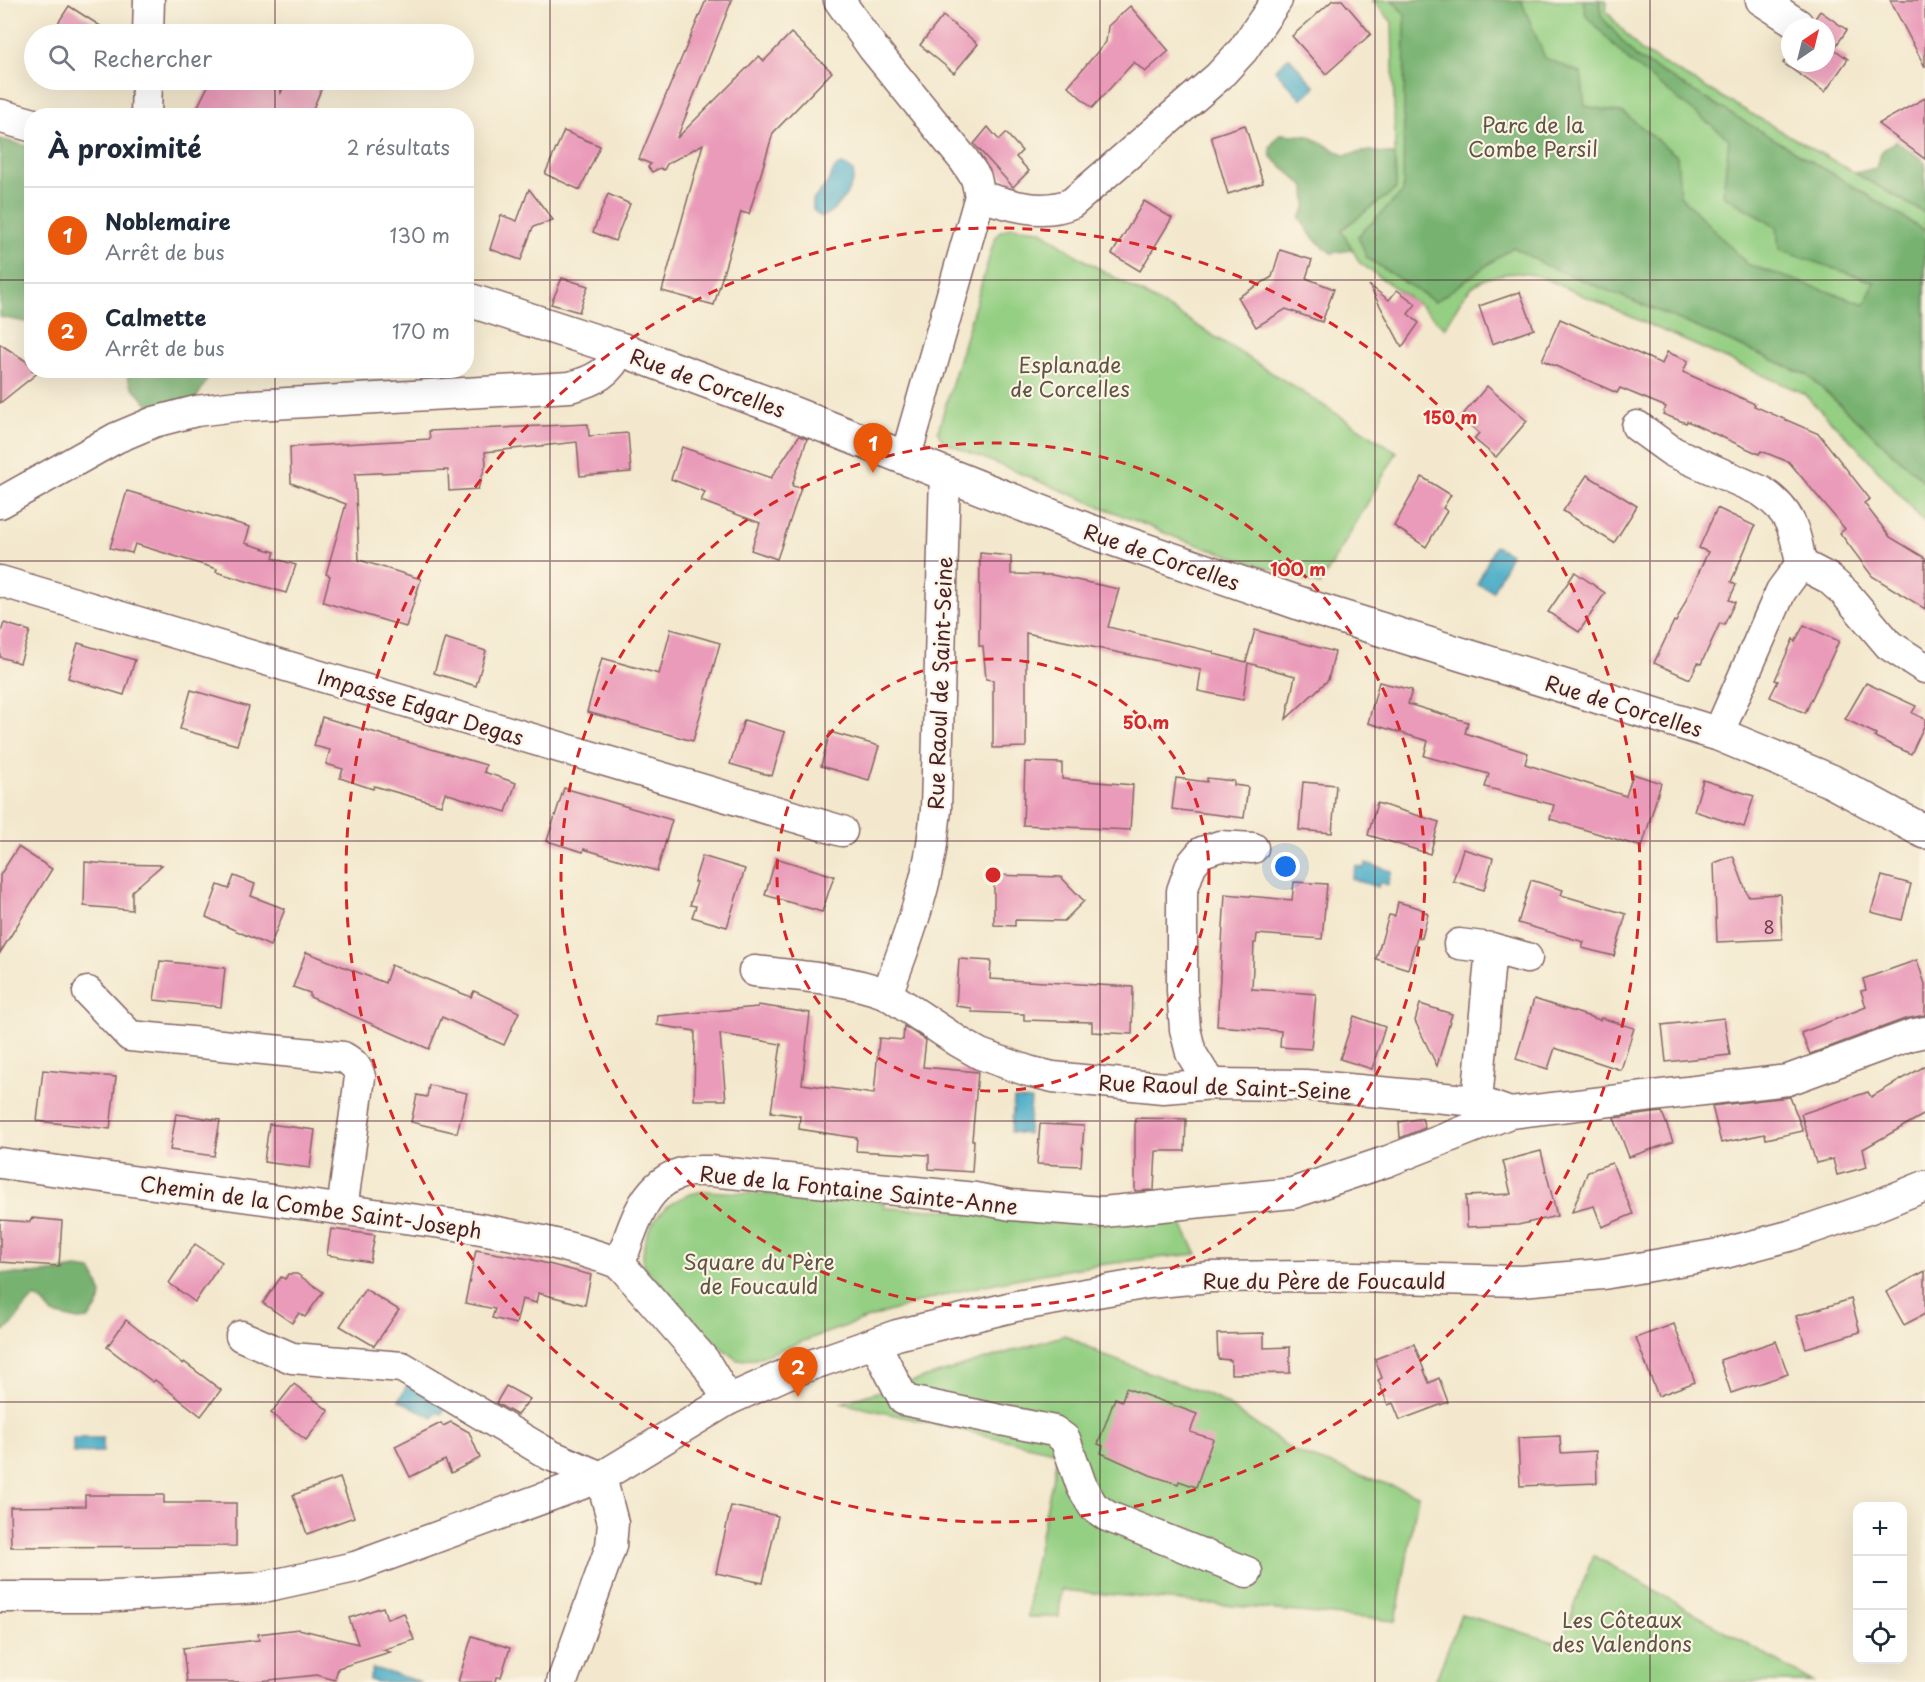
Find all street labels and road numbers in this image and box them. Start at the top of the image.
street label: Rue de Corcelles [626,339,790,425]
street label: Rue de Corcelles [1080,514,1244,598]
street label: Rue Raoul de Saint-Seine [919,556,959,810]
street label: Impasse Edgar Degas [314,659,528,753]
street label: Rue de Corcelles [1541,666,1707,744]
street label: Rue Raoul de Saint-Seine [1098,1066,1352,1106]
street label: Rue de la Fontaine Sainte-Anne [698,1156,1020,1222]
street label: Chemin de la Combe Saint-Joseph [138,1166,484,1246]
street label: Rue du Père de Foucauld [1202,1264,1446,1296]

